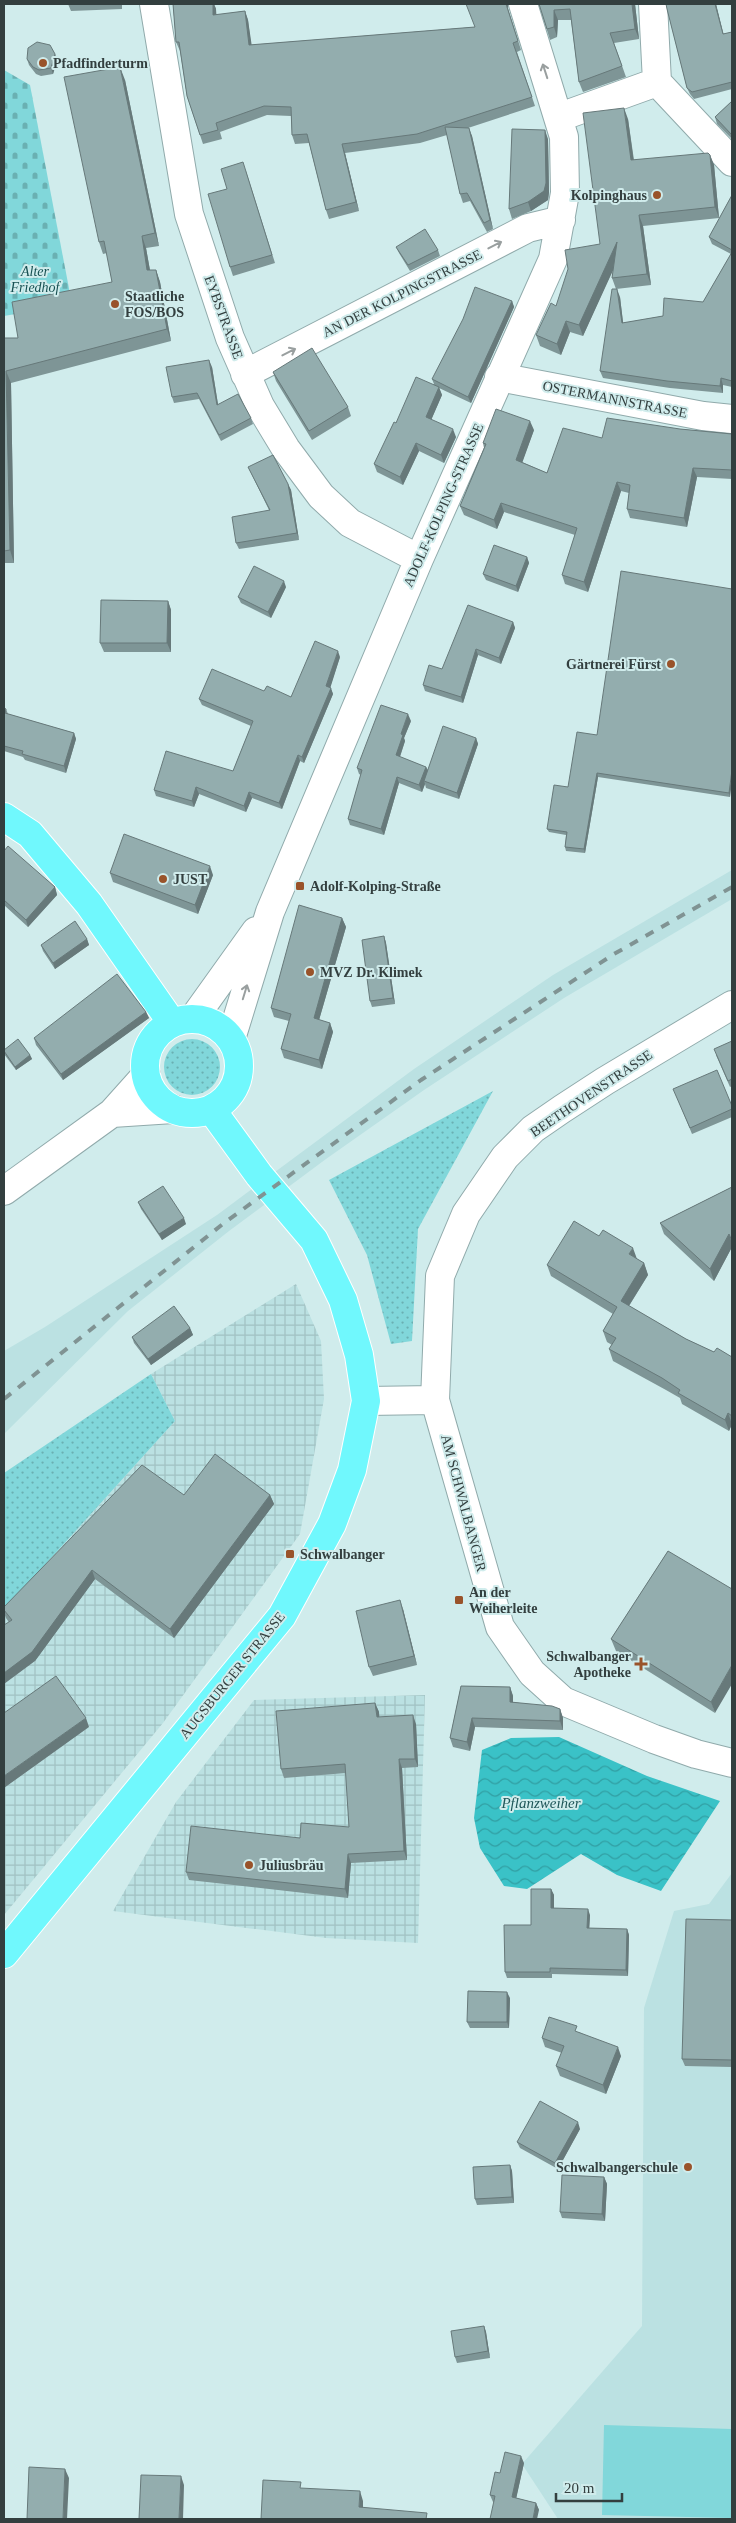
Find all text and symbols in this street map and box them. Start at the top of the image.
place label: Pfadfinderturm [53,56,148,71]
marker: Pfadfinderturm [37,57,49,69]
one-way arrow [540,63,549,79]
place label: Kolpinghaus [571,188,648,203]
marker: Kolpinghaus [651,189,663,201]
one-way arrow [487,240,502,249]
street label: AN DER KOLPINGSTRASSE [320,247,484,340]
park label: Alter Friedhof [10,264,62,295]
street label: EYBSTRASSE [201,273,246,361]
place label: Staatliche FOS/BOS [125,289,184,320]
marker: Staatliche FOS/BOS [109,298,121,310]
one-way arrow [281,347,296,357]
street label: OSTERMANNSTRASSE [541,378,689,421]
street label: ADOLF-KOLPING-STRASSE [401,421,486,589]
place label: Gärtnerei Fürst [566,657,661,672]
marker: Gärtnerei Fürst [665,658,677,670]
place label: JUST [173,872,208,887]
marker: JUST [157,873,169,885]
place label: Adolf-Kolping-Straße [310,879,441,894]
marker: Adolf-Kolping-Straße [294,880,306,892]
place label: MVZ Dr. Klimek [320,965,423,980]
marker: MVZ Dr. Klimek [304,966,316,978]
one-way arrow [241,985,251,1001]
street label: BEETHOVENSTRASSE [527,1047,655,1140]
street label: AM SCHWALBANGER [438,1433,489,1574]
place label: Schwalbanger [300,1547,385,1562]
marker: Schwalbanger [284,1548,296,1560]
place label: An der Weiherleite [469,1585,537,1616]
marker: An der Weiherleite [453,1594,465,1606]
street label: AUGSBURGER STRASSE [177,1609,288,1742]
place label: Schwalbanger Apotheke [546,1649,631,1680]
marker: Schwalbanger Apotheke [635,1658,647,1670]
water label: Pflanzweiher [500,1795,581,1811]
place label: Juliusbräu [259,1858,324,1873]
marker: Juliusbräu [243,1859,255,1871]
place label: Schwalbangerschule [556,2160,678,2175]
marker: Schwalbangerschule [682,2161,694,2173]
scale bar [556,2470,622,2502]
text: 20 m [564,2480,595,2496]

